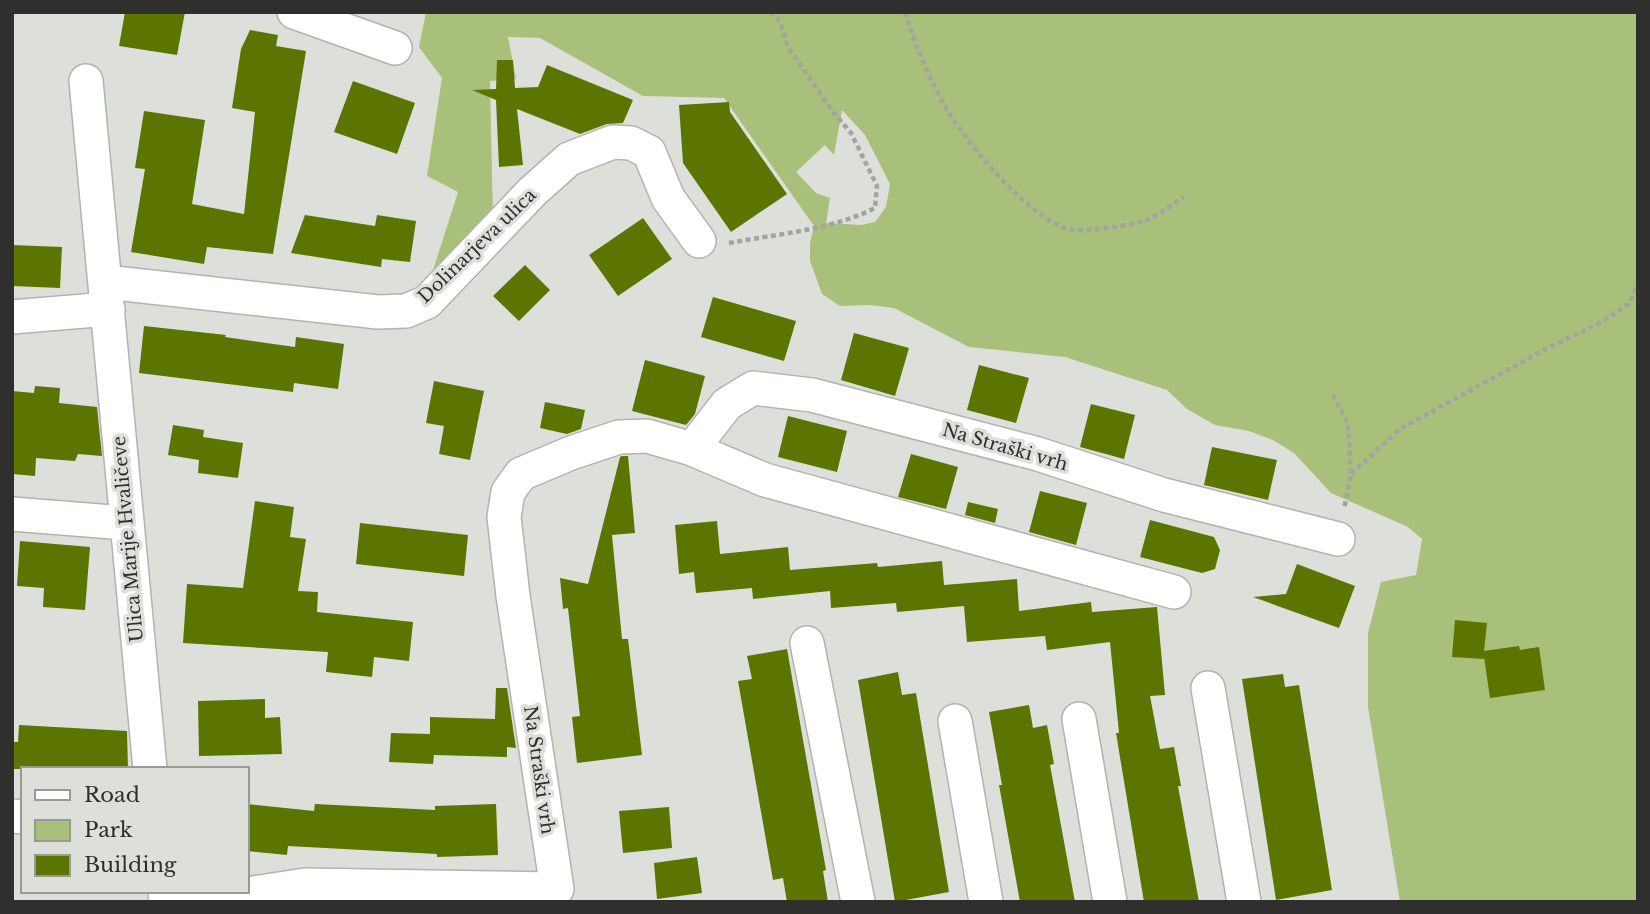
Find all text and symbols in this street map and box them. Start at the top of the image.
street label: Dolinarjeva ulica [413,184,541,308]
street label: Na Straški vrh [940,419,1070,475]
street label: Ulica Marije Hvaličeve [108,435,148,643]
street label: Na Straški vrh [519,704,559,836]
legend [21,767,248,893]
text: Road [84,782,140,808]
text: Park [84,817,133,843]
text: Building [84,852,177,878]

